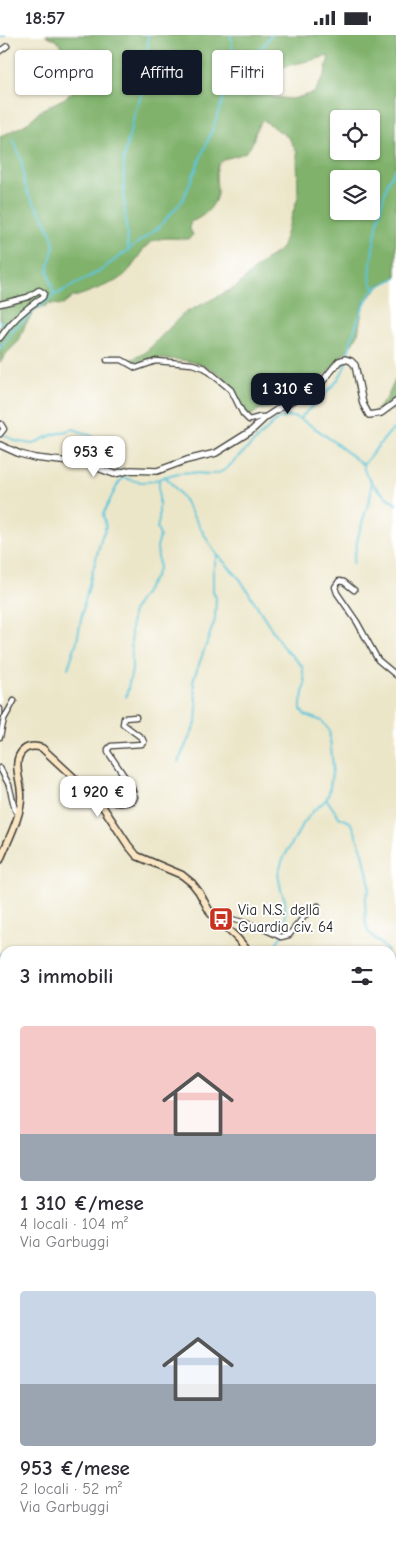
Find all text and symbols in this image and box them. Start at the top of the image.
text: 18:57 [25,7,65,29]
chip: Compra [15,50,112,95]
chip: Affitta [122,50,202,95]
chip: Filtri [212,50,283,95]
map controls [330,110,380,220]
button: locate [330,110,380,160]
button: layers [330,170,380,220]
pin: 1 310 € [242,373,334,415]
text: 1 310 € [262,380,314,398]
pin: 953 € [59,435,129,478]
text: 953 € [73,443,115,461]
pin: 1 920 € [52,775,144,818]
text: 1 920 € [71,783,125,801]
place label: Via N.S. della Guardia civ. 64 [238,901,333,936]
bus stop icon: Via N.S. della Guardia civ. 64 [208,906,234,932]
icon: filters [348,962,376,990]
text: 3 immobili [20,964,113,988]
icon: home [153,1059,243,1149]
text: 1 310 €/mese [20,1191,144,1215]
text: 4 locali · 104 m² [20,1215,128,1233]
text: Via Garbuggi [20,1233,109,1251]
icon: home [153,1324,243,1414]
text: 953 €/mese [20,1456,130,1480]
text: 2 locali · 52 m² [20,1480,122,1498]
text: Via Garbuggi [20,1498,109,1516]

